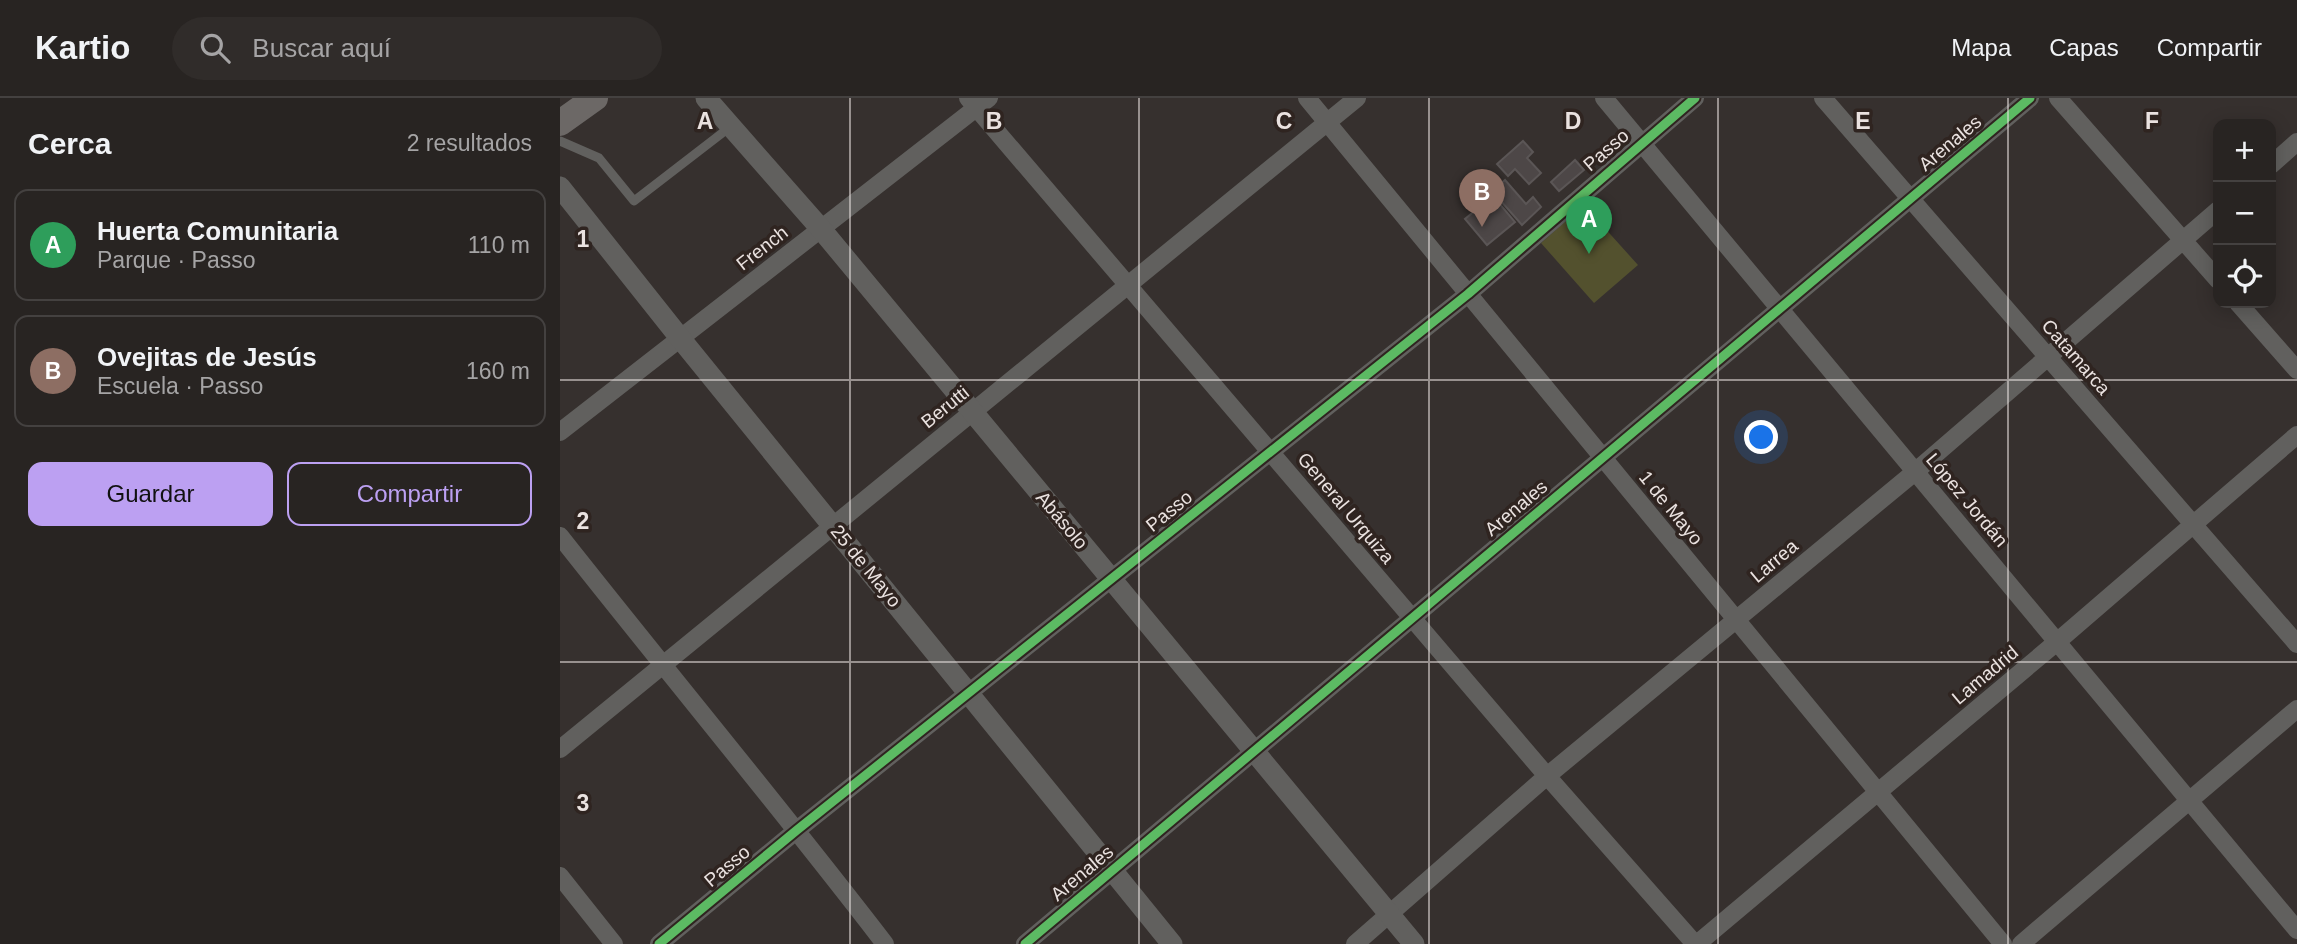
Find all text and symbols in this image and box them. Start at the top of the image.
search box [172,17,662,80]
text: Kartio [35,29,130,66]
icon: search [196,29,234,67]
text: Buscar aquí [252,33,391,63]
text: Mapa [1951,34,2011,61]
text: Capas [2049,34,2119,61]
text: Compartir [2157,34,2262,61]
text: A [697,108,713,134]
text: B [986,108,1002,134]
text: C [1276,108,1292,134]
text: D [1565,108,1581,134]
text: E [1855,108,1871,134]
text: F [2145,108,2159,134]
street label: Arenales [1915,111,1985,175]
map controls [2213,119,2276,308]
button: + [2213,119,2276,182]
street label: Passo [1579,125,1633,175]
text: Cerca [28,127,111,160]
text: 2 resultados [407,130,532,156]
pin: B [1459,169,1505,227]
button: − [2213,182,2276,245]
pin: A [1566,196,1612,254]
text: Huerta Comunitaria [97,216,338,246]
street label: French [732,222,792,274]
text: 1 [577,226,590,252]
text: A [45,232,61,258]
text: 110 m [468,232,530,258]
button: locate [2213,245,2276,308]
text: Parque · Passo [97,247,256,273]
street label: Catamarca [2038,315,2115,399]
text: Ovejitas de Jesús [97,342,317,372]
text: B [45,358,61,384]
text: 160 m [466,358,530,384]
text: Escuela · Passo [97,373,263,399]
street label: Berutti [917,382,973,432]
your location [1744,420,1778,454]
street label: General Urquiza [1293,448,1399,568]
street label: López Jordán [1922,449,2012,551]
button: Guardar [28,462,273,526]
button: Compartir [287,462,532,526]
street label: 1 de Mayo [1635,467,1707,549]
street label: Arenales [1481,476,1551,540]
street label: Passo [1142,486,1196,536]
street label: Abásolo [1032,487,1092,553]
text: 2 [577,508,589,534]
street label: 25 de Mayo [827,521,905,611]
street label: Larrea [1746,535,1802,587]
street label: Lamadrid [1948,641,2022,709]
text: 3 [577,790,589,816]
street label: Passo [700,841,754,891]
street label: Arenales [1047,841,1117,905]

